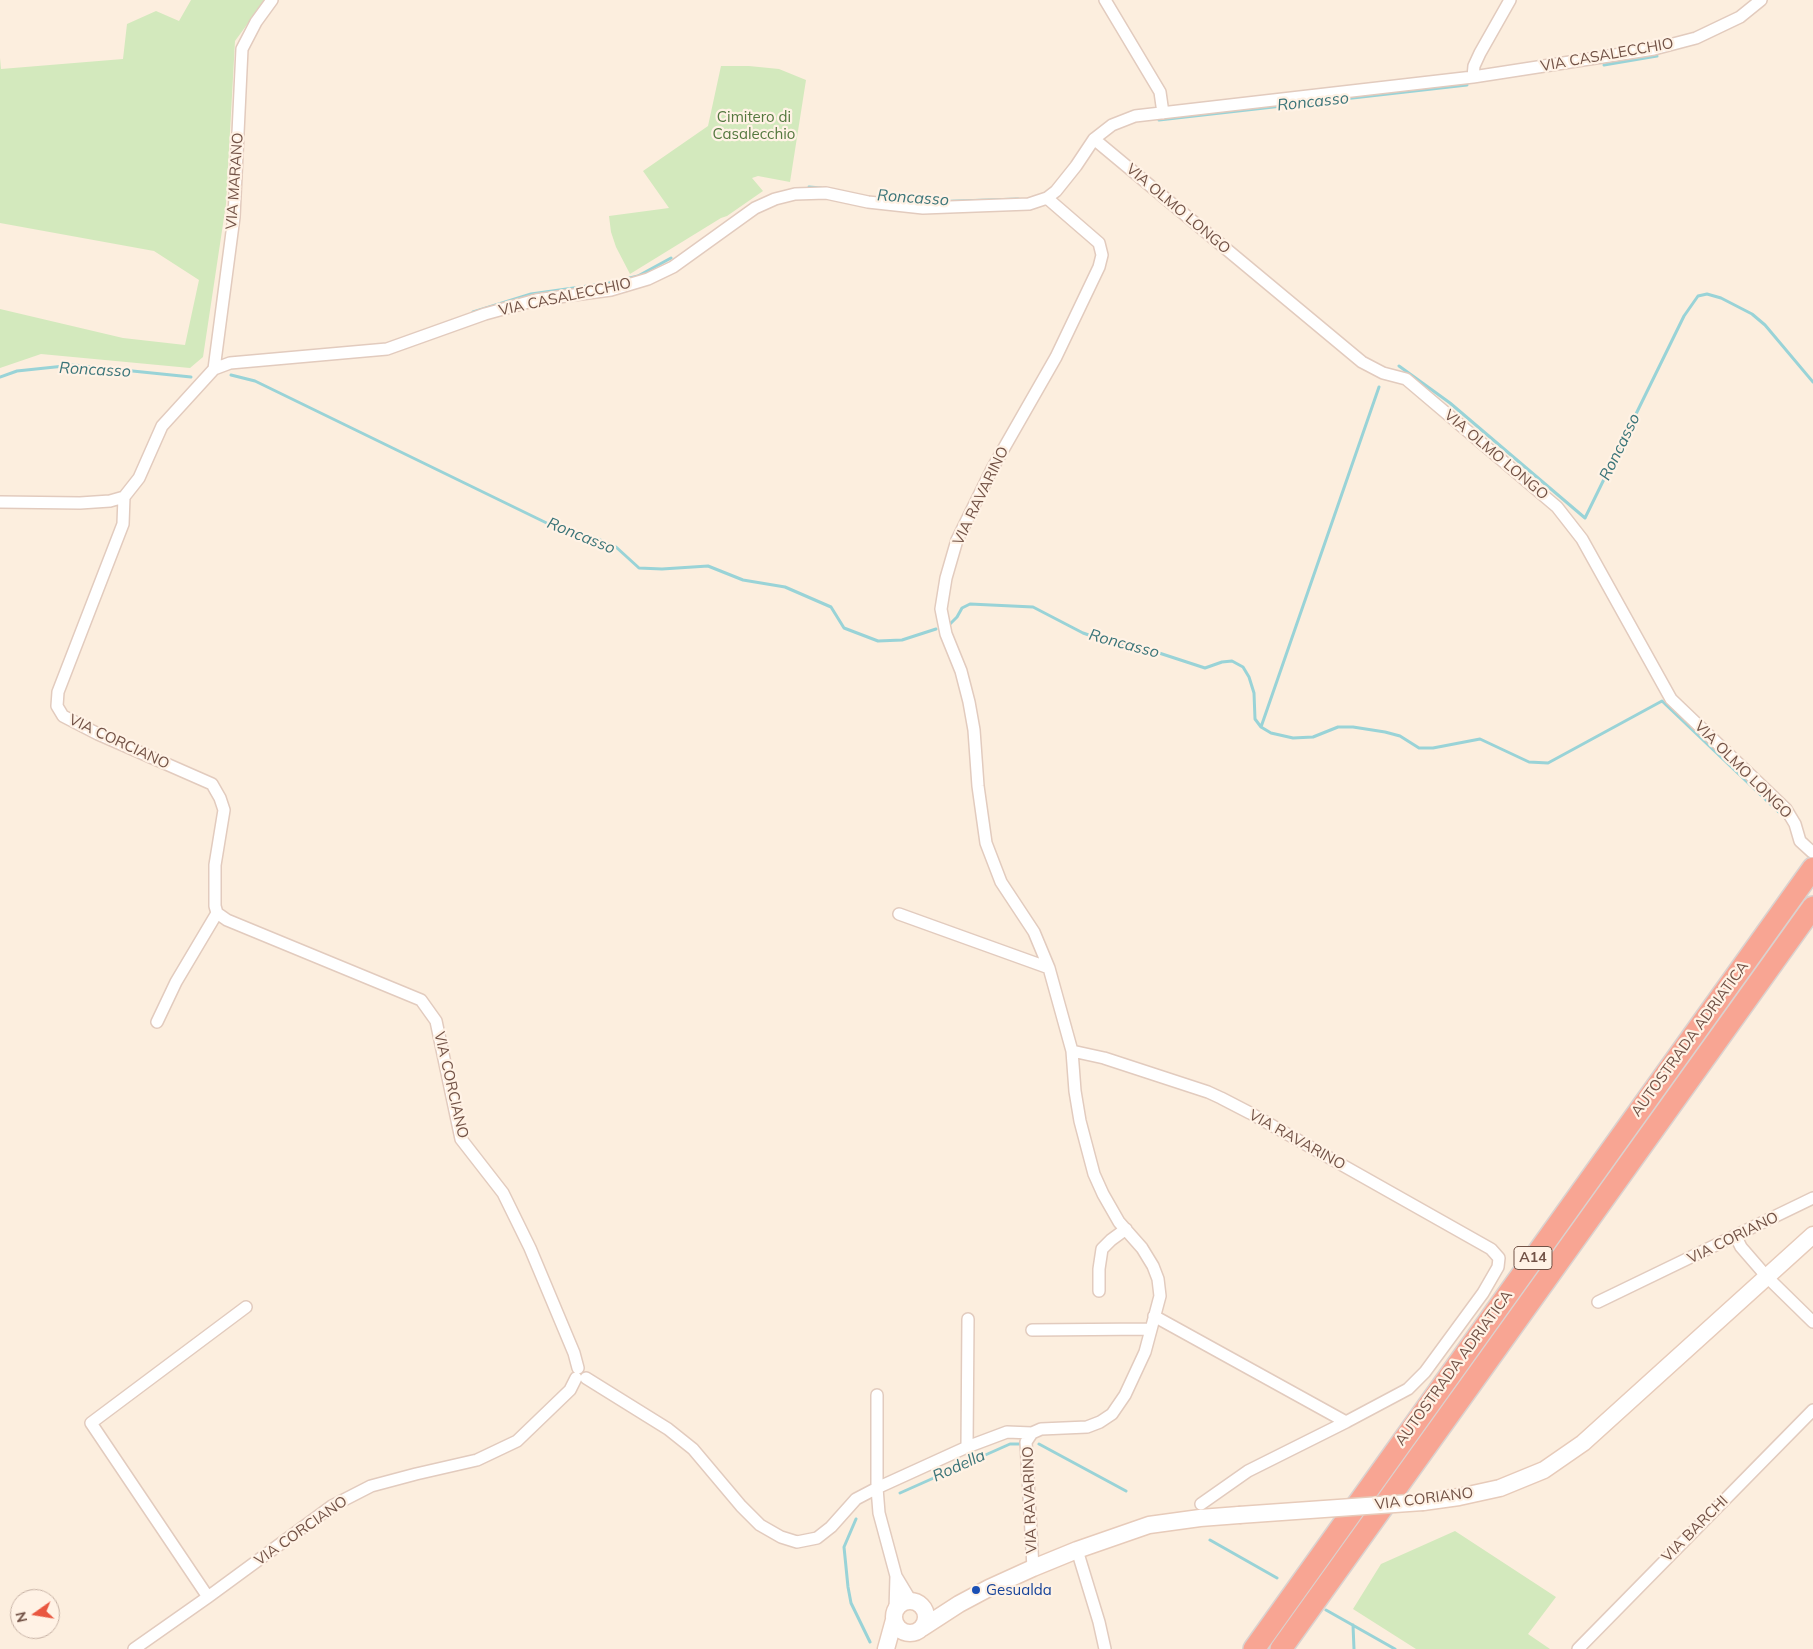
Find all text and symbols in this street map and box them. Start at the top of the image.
street label: VIA CASALECCHIO [1539,34,1675,76]
water label: Roncasso [1276,89,1350,115]
park label: Cimitero di Casalecchio [713,108,795,143]
street label: VIA MARANO [223,132,247,230]
street label: VIA OLMO LONGO [1122,160,1234,258]
water label: Roncasso [876,186,950,210]
street label: VIA CASALECCHIO [497,274,633,320]
water label: Roncasso [59,359,131,381]
street label: VIA OLMO LONGO [1440,406,1552,504]
water label: Roncasso [1596,410,1644,484]
street label: VIA RAVARINO [949,444,1013,548]
water label: Roncasso [544,514,618,558]
water label: Roncasso [1087,625,1161,663]
street label: VIA CORCIANO [66,711,172,773]
street label: VIA OLMO LONGO [1691,718,1795,822]
street label: AUTOSTRADA ADRIATICA [1628,958,1752,1120]
street label: VIA CORCIANO [430,1030,472,1140]
street label: VIA RAVARINO [1246,1106,1348,1174]
street label: VIA CORIANO [1685,1208,1781,1268]
road number: A14 [1514,1246,1552,1270]
street label: AUTOSTRADA ADRIATICA [1392,1287,1516,1449]
water label: Rodella [930,1446,988,1486]
street label: VIA RAVARINO [1019,1446,1041,1554]
street label: VIA CORIANO [1374,1484,1474,1514]
street label: VIA CORCIANO [251,1492,351,1570]
street label: VIA BARCHI [1658,1492,1732,1566]
place label: Gesualda [986,1581,1052,1599]
marker: Gesualda [970,1584,982,1596]
north arrow [10,1589,60,1639]
text: N [11,1610,31,1624]

